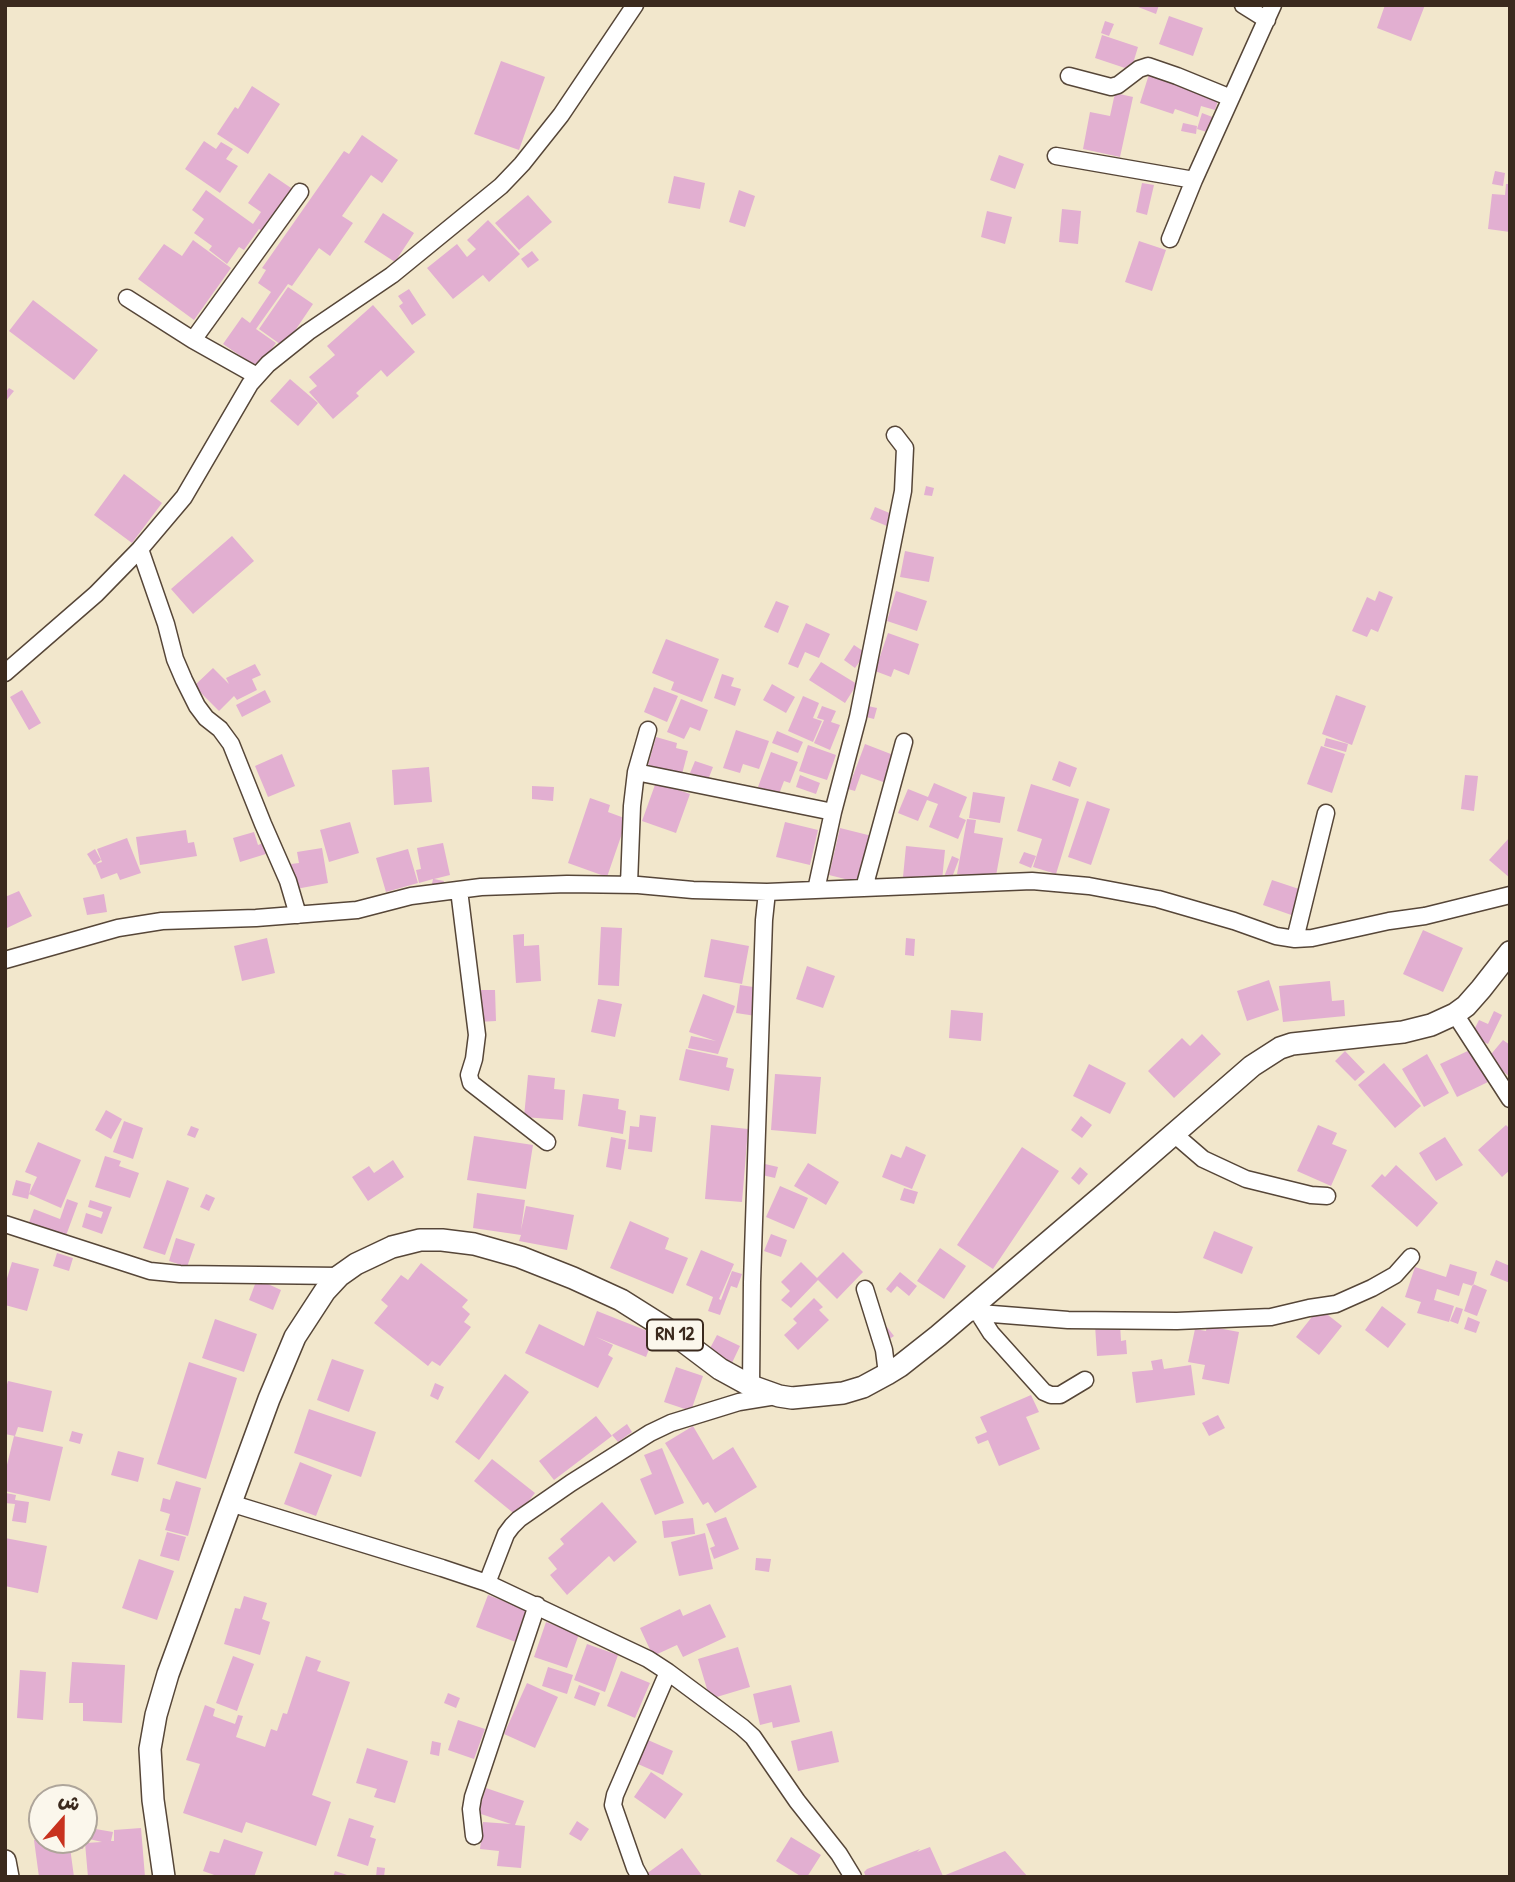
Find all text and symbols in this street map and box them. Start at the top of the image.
road number: RN 12 [647,1320,703,1350]
north arrow [28,1784,98,1854]
text: ش [55,1785,84,1817]

